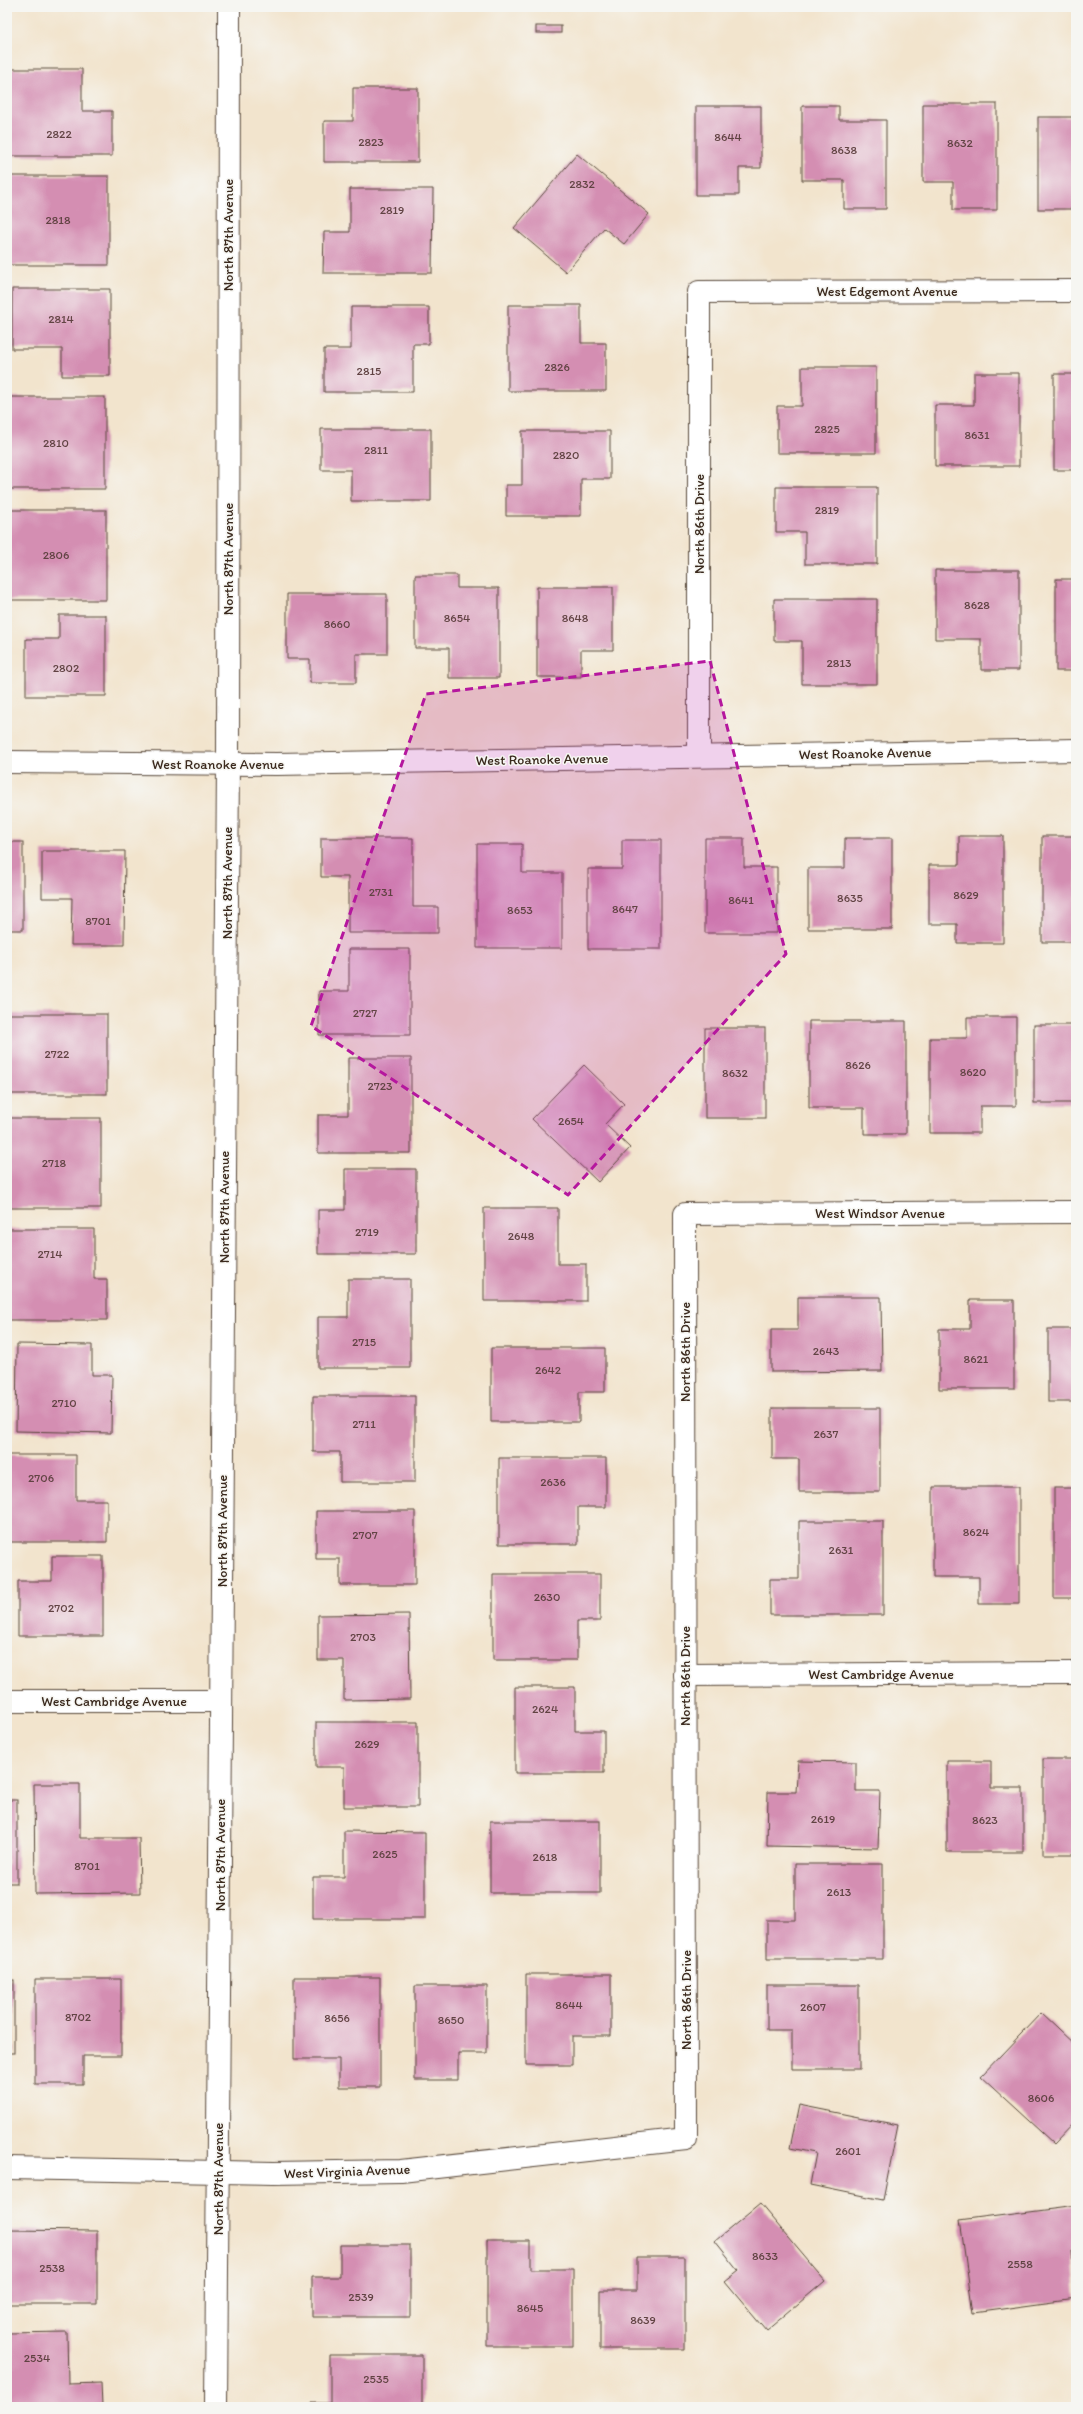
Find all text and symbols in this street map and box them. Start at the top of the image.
house number: 2822 [46,127,72,141]
house number: 8644 [714,130,742,144]
house number: 2823 [358,135,384,149]
house number: 8632 [947,136,974,150]
house number: 8638 [831,143,857,157]
house number: 2832 [569,177,596,191]
street label: North 87th Avenue [220,178,237,291]
house number: 2819 [380,203,404,217]
house number: 2818 [45,213,71,227]
street label: West Edgemont Avenue [816,283,958,300]
house number: 2814 [48,312,74,326]
house number: 2826 [544,360,570,374]
house number: 2815 [357,364,381,378]
house number: 2825 [814,422,840,436]
house number: 8631 [964,428,990,442]
house number: 2810 [43,436,69,450]
house number: 2811 [364,443,388,457]
house number: 2820 [553,448,579,462]
street label: North 86th Drive [691,474,708,574]
street label: North 87th Avenue [220,502,237,615]
house number: 2819 [815,503,839,517]
house number: 2806 [43,548,69,562]
house number: 8628 [964,598,990,612]
house number: 8654 [444,611,470,625]
house number: 8648 [562,611,589,625]
house number: 8660 [324,617,350,631]
house number: 2813 [827,656,852,670]
house number: 2802 [53,661,80,675]
street label: West Roanoke Avenue [799,744,932,763]
street label: West Roanoke Avenue [476,750,609,769]
street label: West Roanoke Avenue [152,756,285,773]
street label: North 87th Avenue [219,826,236,939]
house number: 2731 [369,885,394,899]
house number: 8629 [953,888,979,902]
house number: 8635 [837,891,863,905]
house number: 8641 [728,893,754,907]
house number: 8647 [612,902,638,916]
house number: 8653 [507,903,533,917]
house number: 8701 [85,914,111,928]
house number: 2727 [353,1006,377,1020]
house number: 2722 [45,1047,70,1061]
house number: 8626 [845,1058,871,1072]
house number: 8620 [960,1065,986,1079]
house number: 8632 [722,1066,749,1080]
house number: 2723 [367,1079,393,1093]
house number: 2654 [558,1114,584,1128]
street label: North 87th Avenue [216,1150,233,1263]
house number: 2718 [42,1156,67,1170]
street label: West Windsor Avenue [815,1205,945,1222]
house number: 2719 [355,1225,379,1239]
house number: 2648 [508,1229,535,1243]
house number: 2714 [37,1247,63,1261]
street label: North 86th Drive [677,1302,694,1402]
house number: 2715 [352,1335,376,1349]
house number: 2643 [813,1344,840,1358]
house number: 8621 [964,1352,989,1366]
house number: 2642 [535,1363,562,1377]
house number: 2710 [51,1396,77,1410]
house number: 2711 [352,1417,376,1431]
house number: 2637 [813,1427,839,1441]
house number: 2706 [28,1471,54,1485]
street label: North 87th Avenue [214,1474,231,1587]
house number: 2636 [540,1475,566,1489]
house number: 8624 [963,1525,989,1539]
house number: 2707 [352,1528,378,1542]
house number: 2631 [829,1543,854,1557]
house number: 2630 [534,1590,560,1604]
house number: 2702 [48,1601,75,1615]
street label: North 86th Drive [677,1626,694,1726]
house number: 2703 [350,1630,377,1644]
street label: West Cambridge Avenue [808,1666,954,1683]
street label: West Cambridge Avenue [41,1693,187,1710]
house number: 2624 [532,1702,558,1716]
house number: 2629 [354,1737,380,1751]
street label: North 87th Avenue [212,1798,229,1911]
house number: 2619 [811,1812,835,1826]
house number: 8623 [972,1813,998,1827]
house number: 2625 [372,1847,398,1861]
house number: 2618 [533,1850,558,1864]
house number: 8701 [74,1859,100,1873]
house number: 2613 [827,1885,852,1899]
street label: North 86th Drive [678,1950,695,2050]
house number: 8644 [555,1998,583,2012]
house number: 2607 [800,2000,826,2014]
house number: 8702 [65,2010,92,2024]
house number: 8656 [324,2011,350,2025]
house number: 8650 [438,2013,464,2027]
house number: 8606 [1028,2091,1054,2105]
street label: North 87th Avenue [210,2122,227,2235]
house number: 2601 [835,2144,861,2158]
street label: West Virginia Avenue [284,2161,411,2182]
house number: 8633 [752,2249,778,2263]
house number: 2558 [1007,2257,1033,2271]
house number: 2538 [39,2261,65,2275]
house number: 2539 [348,2290,374,2304]
house number: 8645 [517,2301,543,2315]
house number: 8639 [630,2313,656,2327]
house number: 2534 [24,2351,50,2365]
house number: 2535 [363,2372,389,2386]

